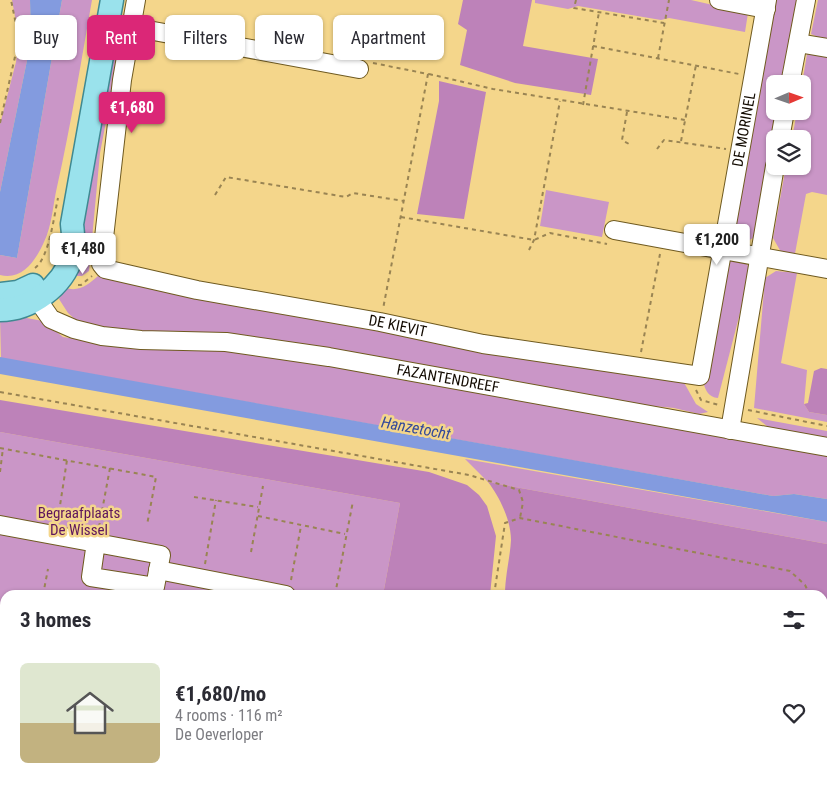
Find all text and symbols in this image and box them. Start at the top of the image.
chip: Buy [15,15,77,60]
chip: Rent [87,15,155,60]
chip: Filters [165,15,245,60]
chip: New [255,15,323,60]
chip: Apartment [333,15,444,60]
north arrow [766,75,811,120]
map controls [766,75,811,175]
street label: DE MORINEL [728,91,759,168]
pin: €1,680 [91,92,173,134]
text: €1,680 [110,98,154,117]
button: layers [766,130,811,175]
pin: €1,200 [676,224,758,266]
text: €1,200 [695,230,739,249]
pin: €1,480 [42,232,124,275]
text: €1,480 [61,239,105,258]
street label: DE KIEVIT [367,311,428,341]
street label: FAZANTENDREEF [395,360,501,397]
water label: Hanzetocht [380,413,453,444]
park label: Begraafplaats De Wissel [38,504,120,539]
icon: filters [780,606,808,634]
text: 3 homes [20,608,91,632]
text: €1,680/mo [175,682,266,706]
icon: home [60,683,120,743]
icon: heart [780,699,808,727]
text: 4 rooms · 116 m² [175,706,283,725]
text: De Oeverloper [175,725,263,744]

